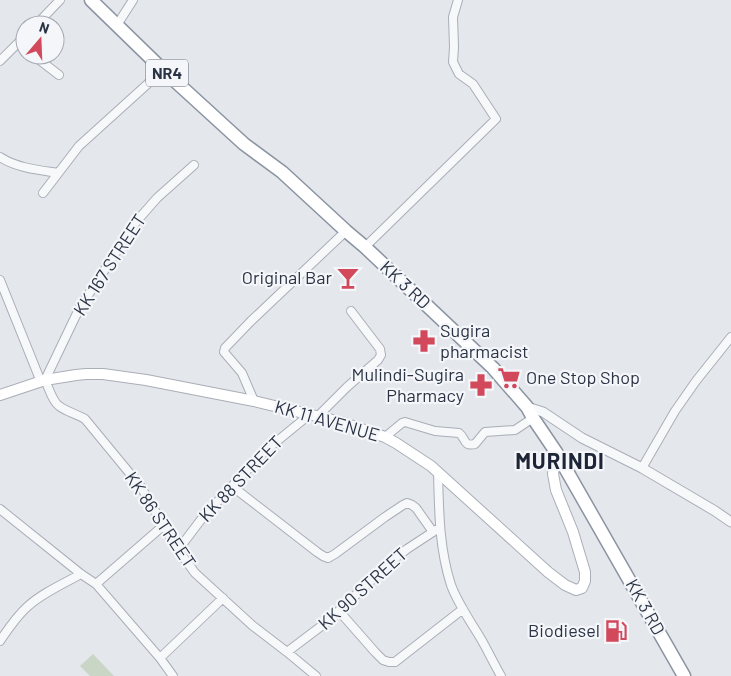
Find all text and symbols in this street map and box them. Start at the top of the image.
north arrow [15,15,65,65]
text: N [37,18,52,37]
road number: NR4 [146,59,188,86]
street label: KK 167 STREET [68,210,150,319]
street label: KK 3 RD [376,256,435,313]
bar icon: Original Bar [335,265,361,291]
place label: Original Bar [242,266,332,288]
place label: Sugira pharmacist [440,319,529,362]
pharmacy icon: Sugira pharmacist [411,328,437,354]
place label: Mulindi-Sugira Pharmacy [352,363,464,406]
supermarket icon: One Stop Shop [496,365,522,391]
place label: One Stop Shop [526,366,640,388]
pharmacy icon: Mulindi-Sugira Pharmacy [468,372,494,398]
street label: KK 11 AVENUE [272,395,382,445]
street label: KK 88 STREET [194,431,287,526]
district label: MURINDI [515,447,605,473]
street label: KK 86 STREET [121,467,201,572]
street label: KK 90 STREET [313,543,411,634]
street label: KK 3 RD [622,575,670,638]
fuel station icon: Biodiesel [603,618,629,644]
place label: Biodiesel [528,619,600,641]

